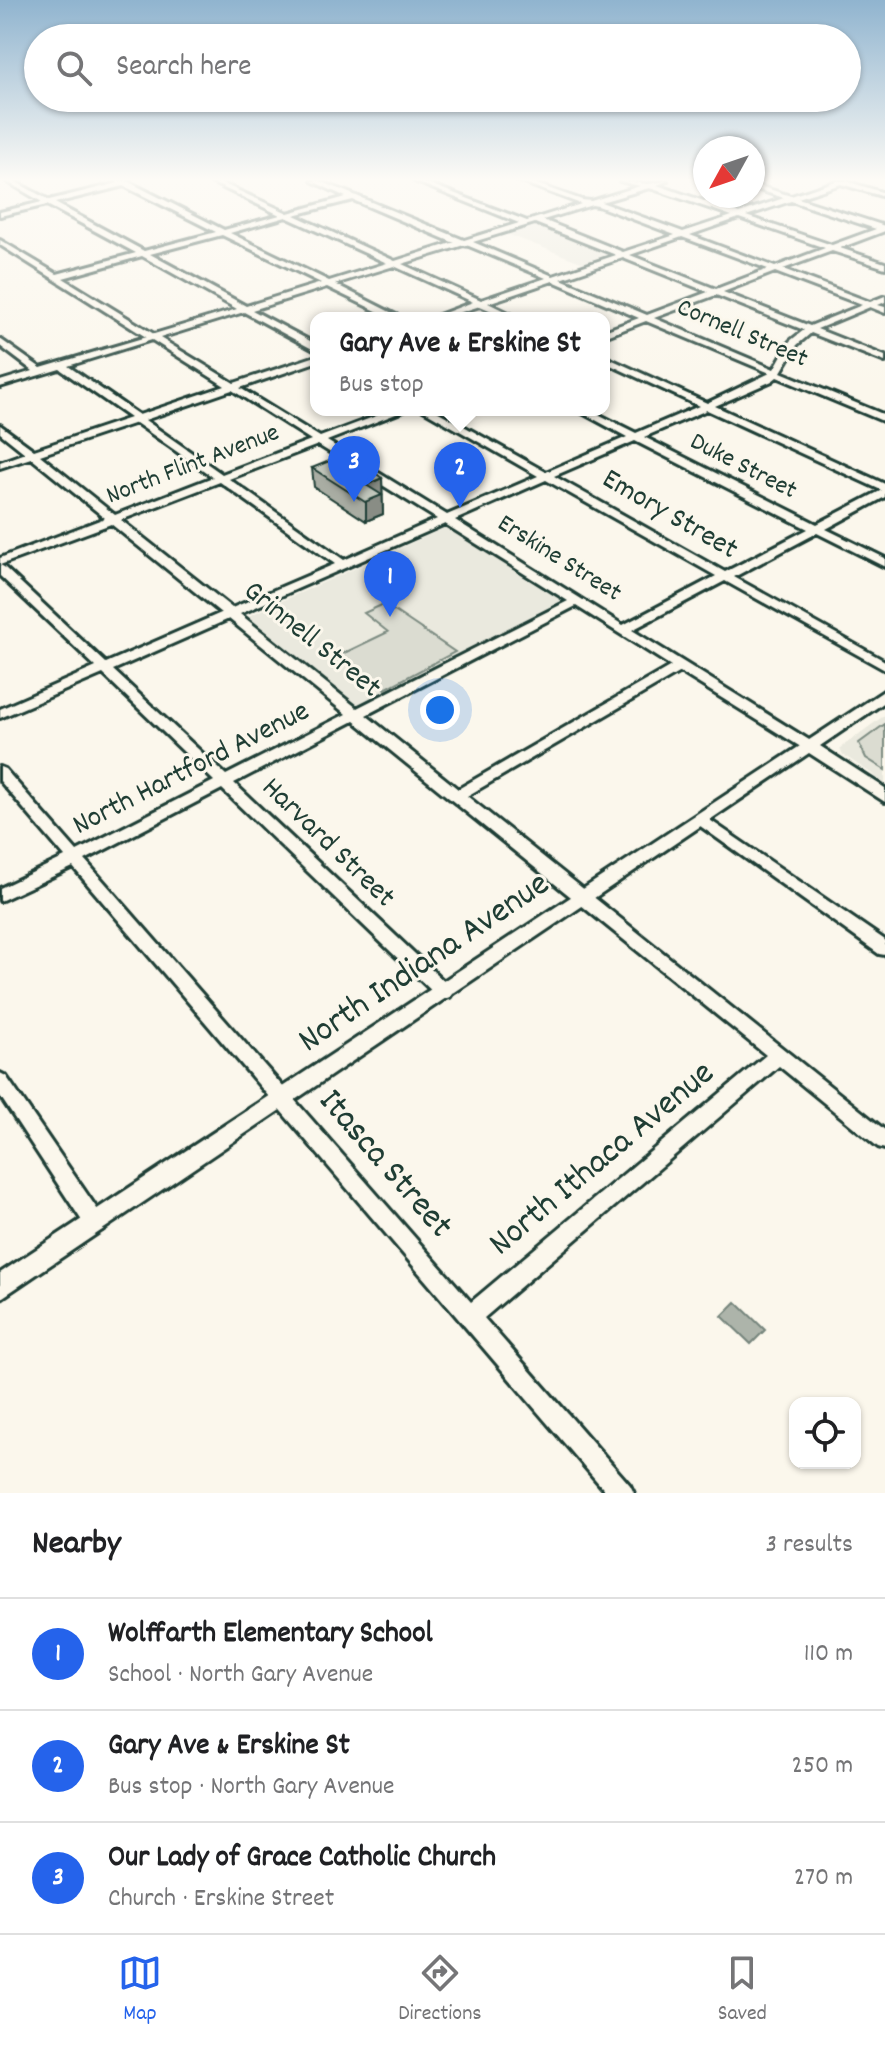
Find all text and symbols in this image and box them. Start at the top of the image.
search box [24,24,861,112]
icon: search [52,46,96,90]
text: Search here [116,47,252,90]
north arrow [693,136,765,208]
street label: Cornell Street [671,290,814,378]
popup [310,312,610,416]
text: Gary Ave & Erskine St [339,324,581,367]
text: Bus stop [339,367,424,404]
street label: North Flint Avenue [101,415,285,515]
street label: Duke Street [683,424,803,510]
pin: 3 [328,436,380,502]
pin: 2 [434,442,486,508]
street label: Emory Street [593,460,745,572]
street label: Erskine Street [490,506,629,612]
pin: 1 [364,551,416,617]
street label: Grinnell Street [233,572,389,710]
your location [420,690,460,730]
street label: North Hartford Avenue [66,692,318,848]
street label: Harvard Street [250,769,404,919]
street label: North Indiana Avenue [289,860,561,1068]
street label: North Ithaca Avenue [479,1050,727,1270]
street label: Itasca Street [304,1079,464,1251]
map controls [789,1397,861,1469]
button: locate [789,1397,861,1469]
text: Nearby [32,1521,121,1570]
text: 3 results [766,1527,853,1564]
text: Wolffarth Elementary School [108,1614,433,1657]
text: 1 [55,1636,61,1673]
text: 110 m [804,1636,853,1673]
text: School · North Gary Avenue [108,1657,373,1694]
text: Gary Ave & Erskine St [108,1726,350,1769]
text: 2 [52,1748,64,1785]
text: 250 m [792,1748,853,1785]
text: Bus stop · North Gary Avenue [108,1769,395,1806]
text: Our Lady of Grace Catholic Church [108,1838,496,1881]
text: 3 [52,1860,64,1897]
text: 270 m [794,1860,853,1897]
text: Church · Erskine Street [108,1881,334,1918]
tab: Map [118,1951,162,2030]
tab: Directions [398,1951,482,2030]
tab: Saved [718,1951,767,2030]

